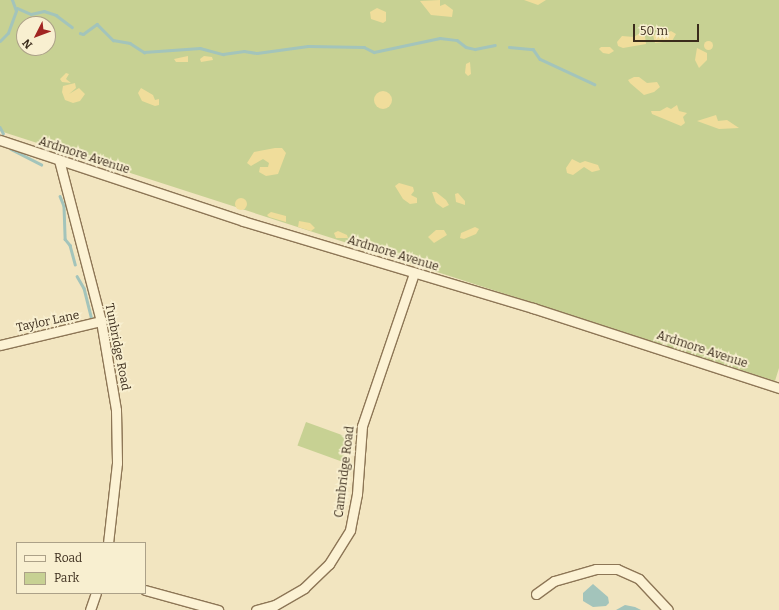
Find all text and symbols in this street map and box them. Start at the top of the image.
north arrow [16,16,56,56]
scale bar [635,16,701,42]
text: 50 m [640,24,668,38]
text: N [20,36,35,51]
street label: Ardmore Avenue [37,134,131,178]
street label: Ardmore Avenue [346,233,440,275]
street label: Tunbridge Road [102,302,132,392]
street label: Taylor Lane [15,308,81,336]
street label: Ardmore Avenue [655,328,749,372]
street label: Cambridge Road [332,425,358,519]
legend [16,542,146,594]
text: Road [54,551,82,565]
text: Park [54,571,79,585]

